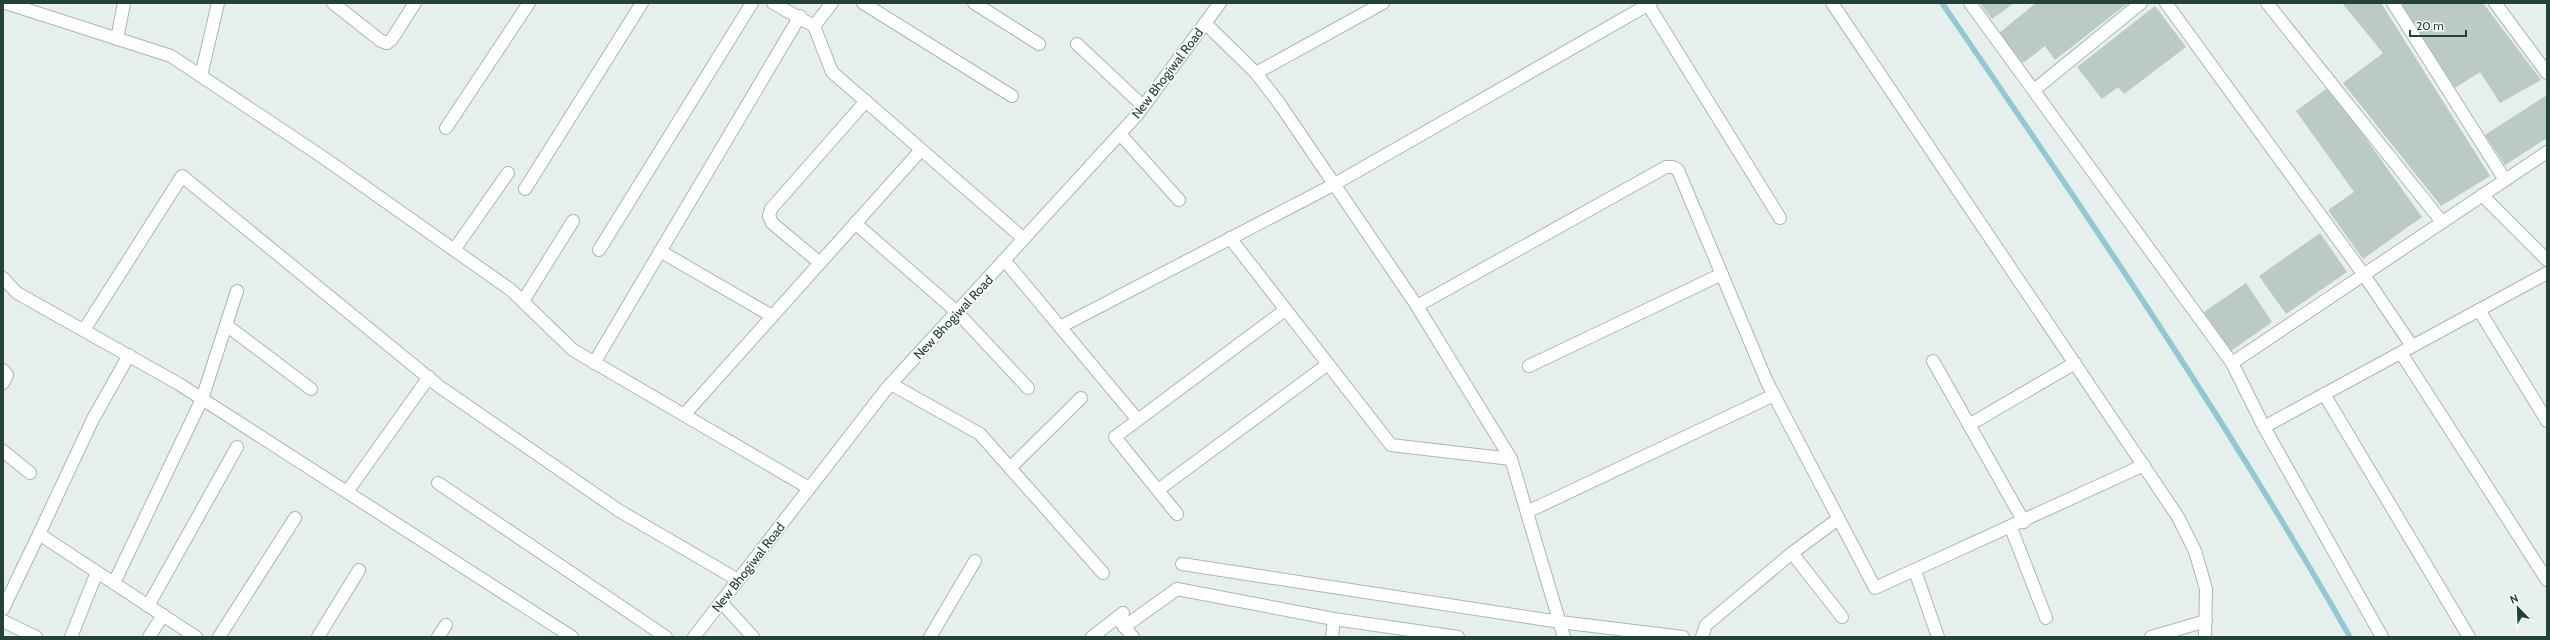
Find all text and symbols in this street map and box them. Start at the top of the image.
scale bar [2410,12,2466,38]
text: 20 m [2416,18,2444,33]
street label: New Bhogiwal Road [1128,25,1206,121]
street label: New Bhogiwal Road [910,272,996,362]
street label: New Bhogiwal Road [708,519,788,615]
north arrow [2498,588,2538,628]
text: N [2508,591,2520,607]

